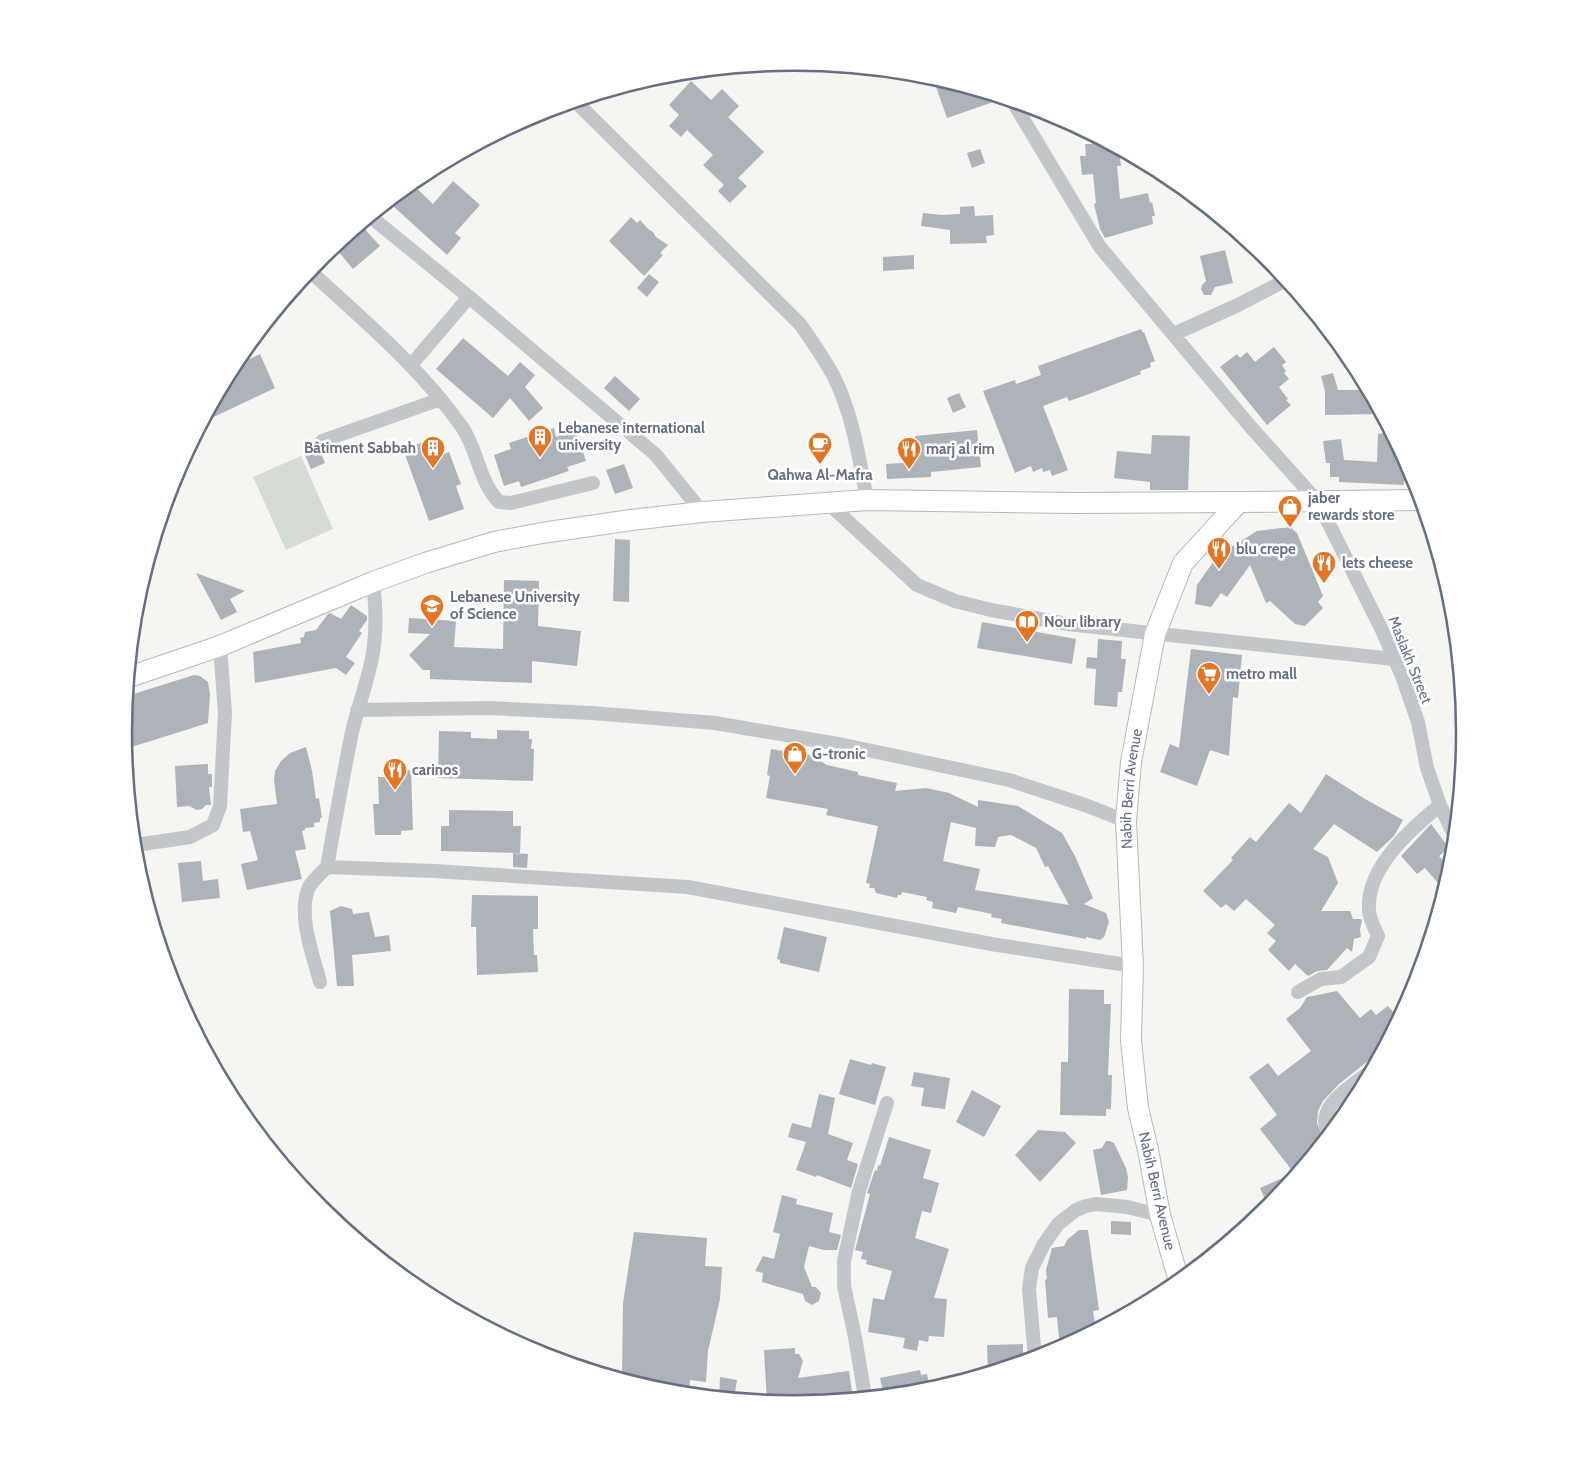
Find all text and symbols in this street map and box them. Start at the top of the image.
place label: Lebanese international university [558,419,705,454]
building icon: Lebanese international university [527,424,553,458]
cafe icon: Qahwa Al-Mafra [807,431,833,465]
building icon: Bâtiment Sabbah [420,435,446,469]
restaurant icon: marj al rim [896,436,922,470]
place label: Bâtiment Sabbah [304,439,416,457]
place label: marj al rim [926,440,995,458]
place label: Qahwa Al-Mafra [767,466,873,484]
place label: jaber rewards store [1307,489,1395,524]
shop icon: jaber rewards store [1277,494,1303,528]
restaurant icon: blu crepe [1206,536,1232,570]
place label: blu crepe [1236,540,1296,558]
restaurant icon: lets cheese [1311,550,1337,584]
place label: lets cheese [1342,554,1413,572]
place label: Lebanese University of Science [450,588,581,623]
school or university icon: Lebanese University of Science [419,593,445,627]
library icon: Nour library [1014,609,1040,643]
place label: Nour library [1044,613,1122,631]
street label: Maslakh Street [1384,614,1436,706]
supermarket icon: metro mall [1196,661,1222,695]
place label: metro mall [1226,665,1297,683]
street label: Nabih Berri Avenue [1117,727,1146,849]
shop icon: G-tronic [782,741,808,775]
place label: G-tronic [812,745,866,763]
restaurant icon: carinos [382,757,408,791]
place label: carinos [412,761,458,779]
street label: Nabih Berri Avenue [1135,1130,1179,1252]

